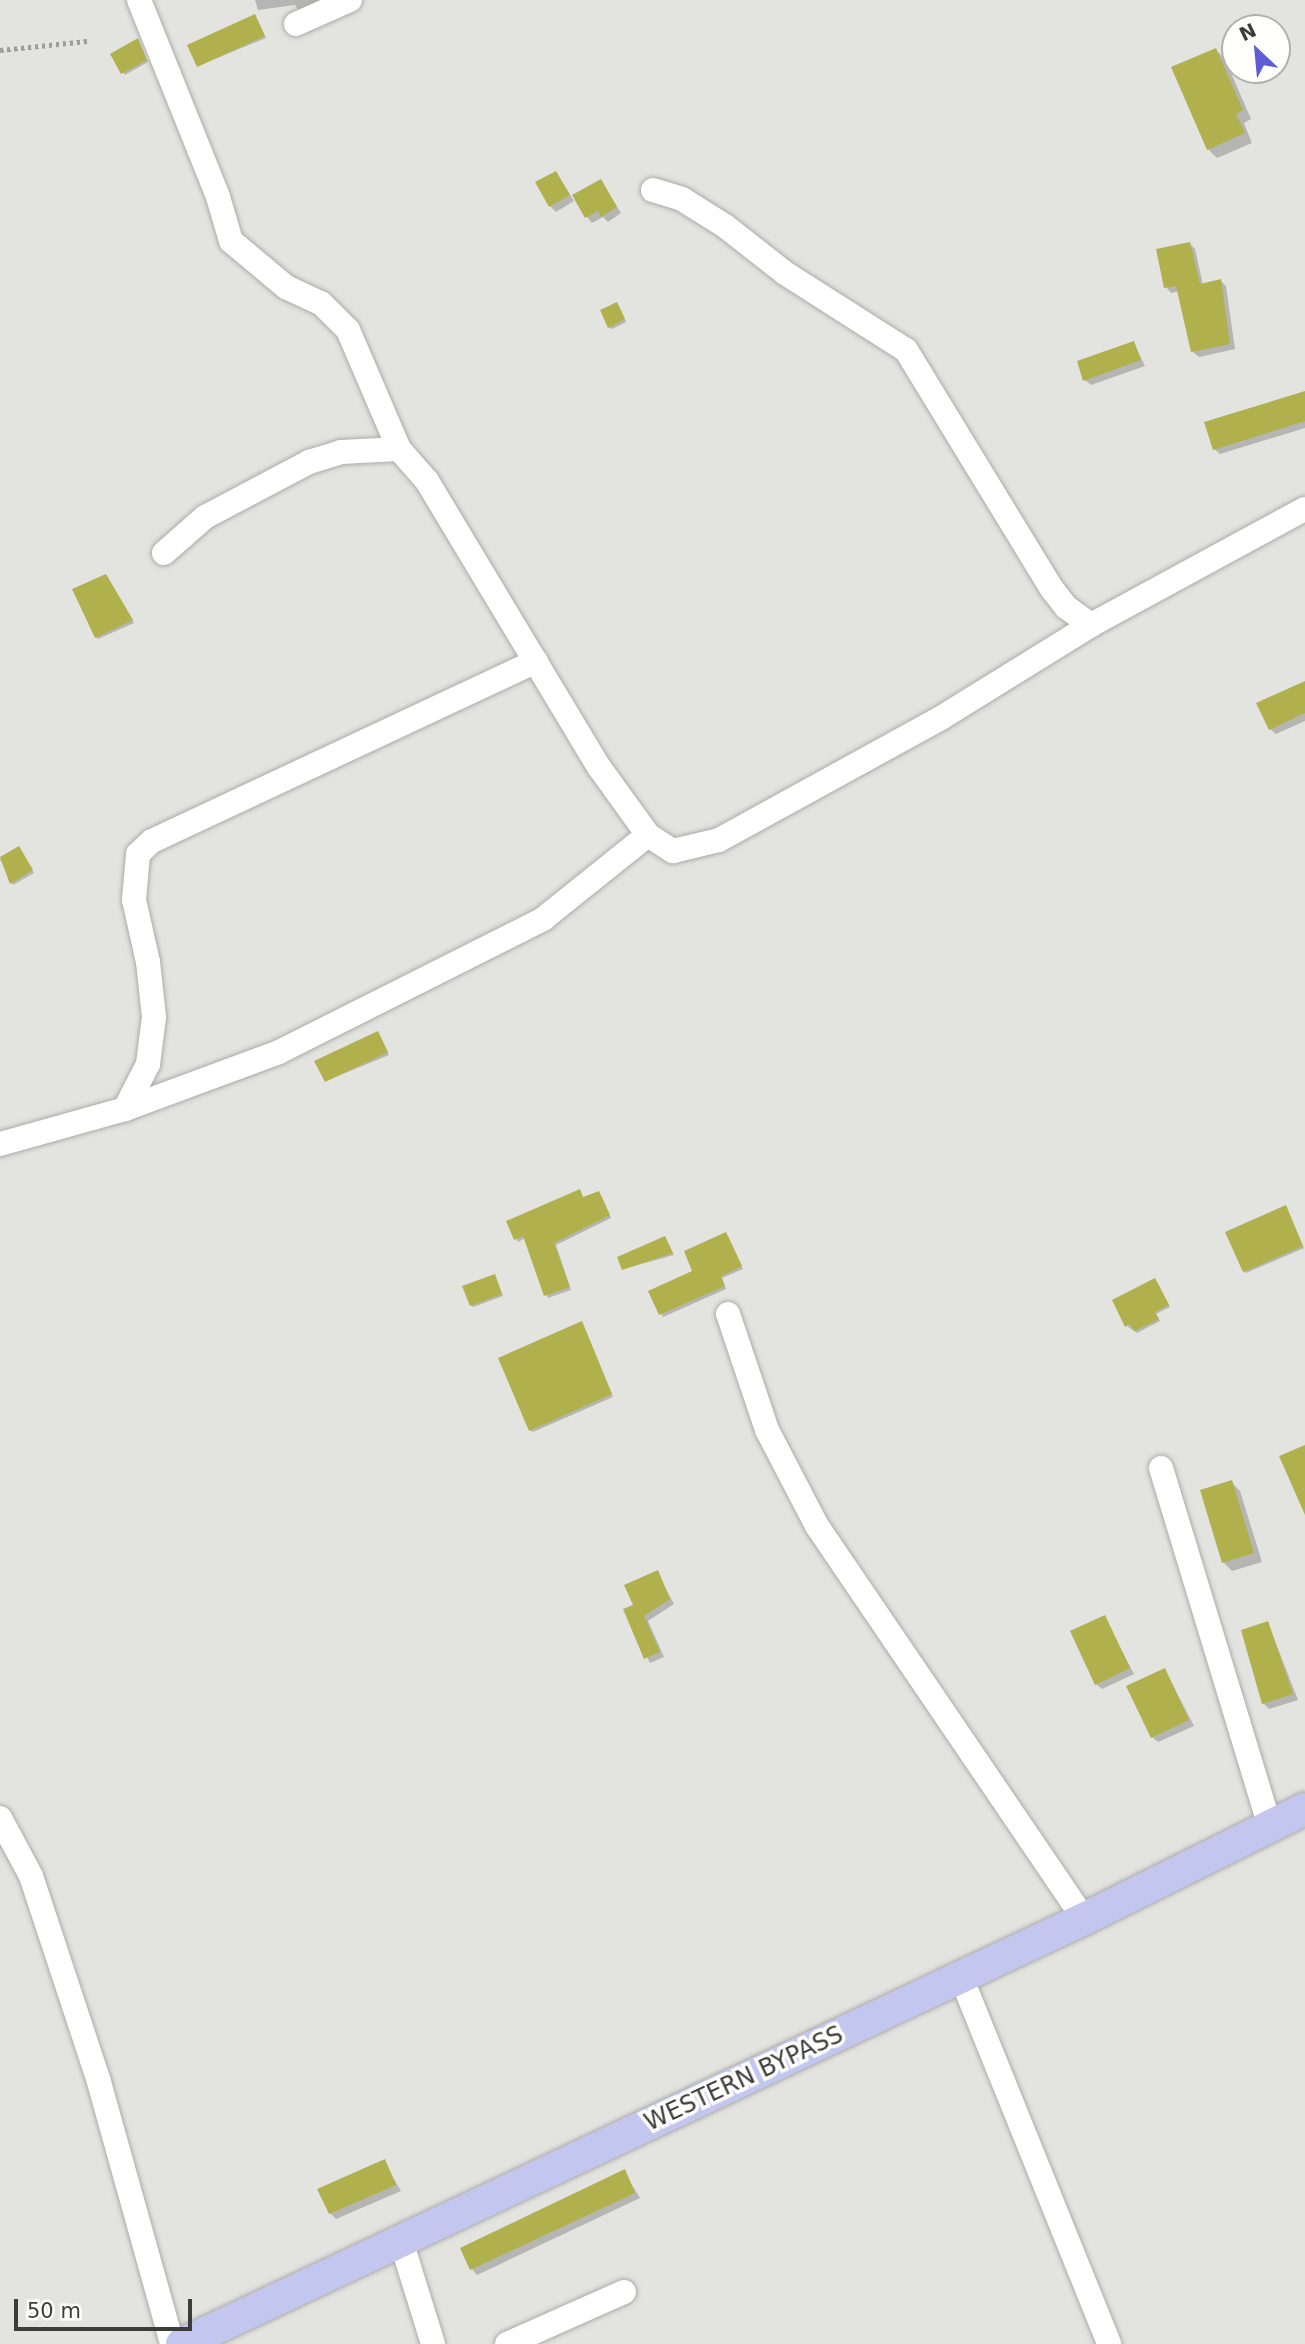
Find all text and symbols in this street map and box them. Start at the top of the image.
north arrow [1221,14,1291,84]
text: N [1236,19,1260,45]
street label: WESTERN BYPASS [640,2020,848,2138]
scale bar [18,2284,196,2328]
text: 50 m [27,2299,81,2323]

